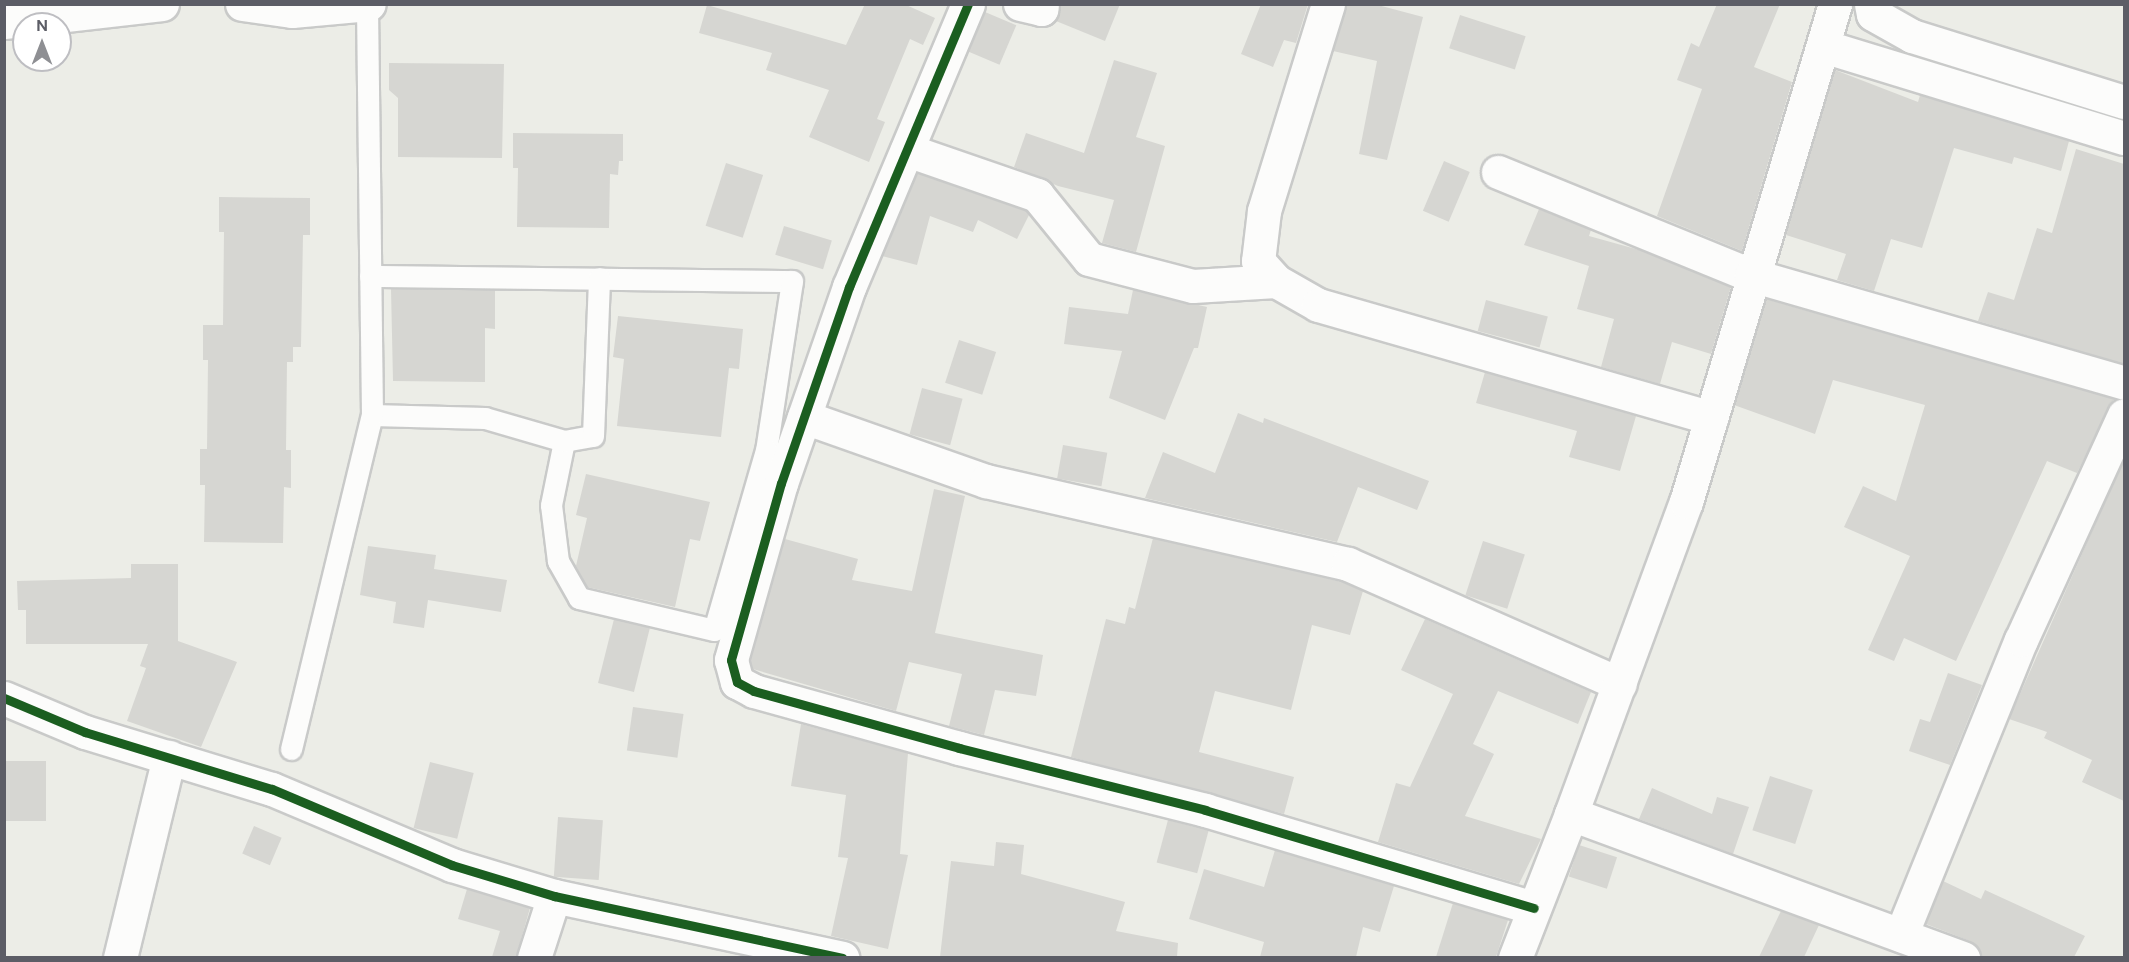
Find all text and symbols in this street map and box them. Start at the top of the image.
north arrow [12,12,72,72]
text: N [36,15,48,36]

